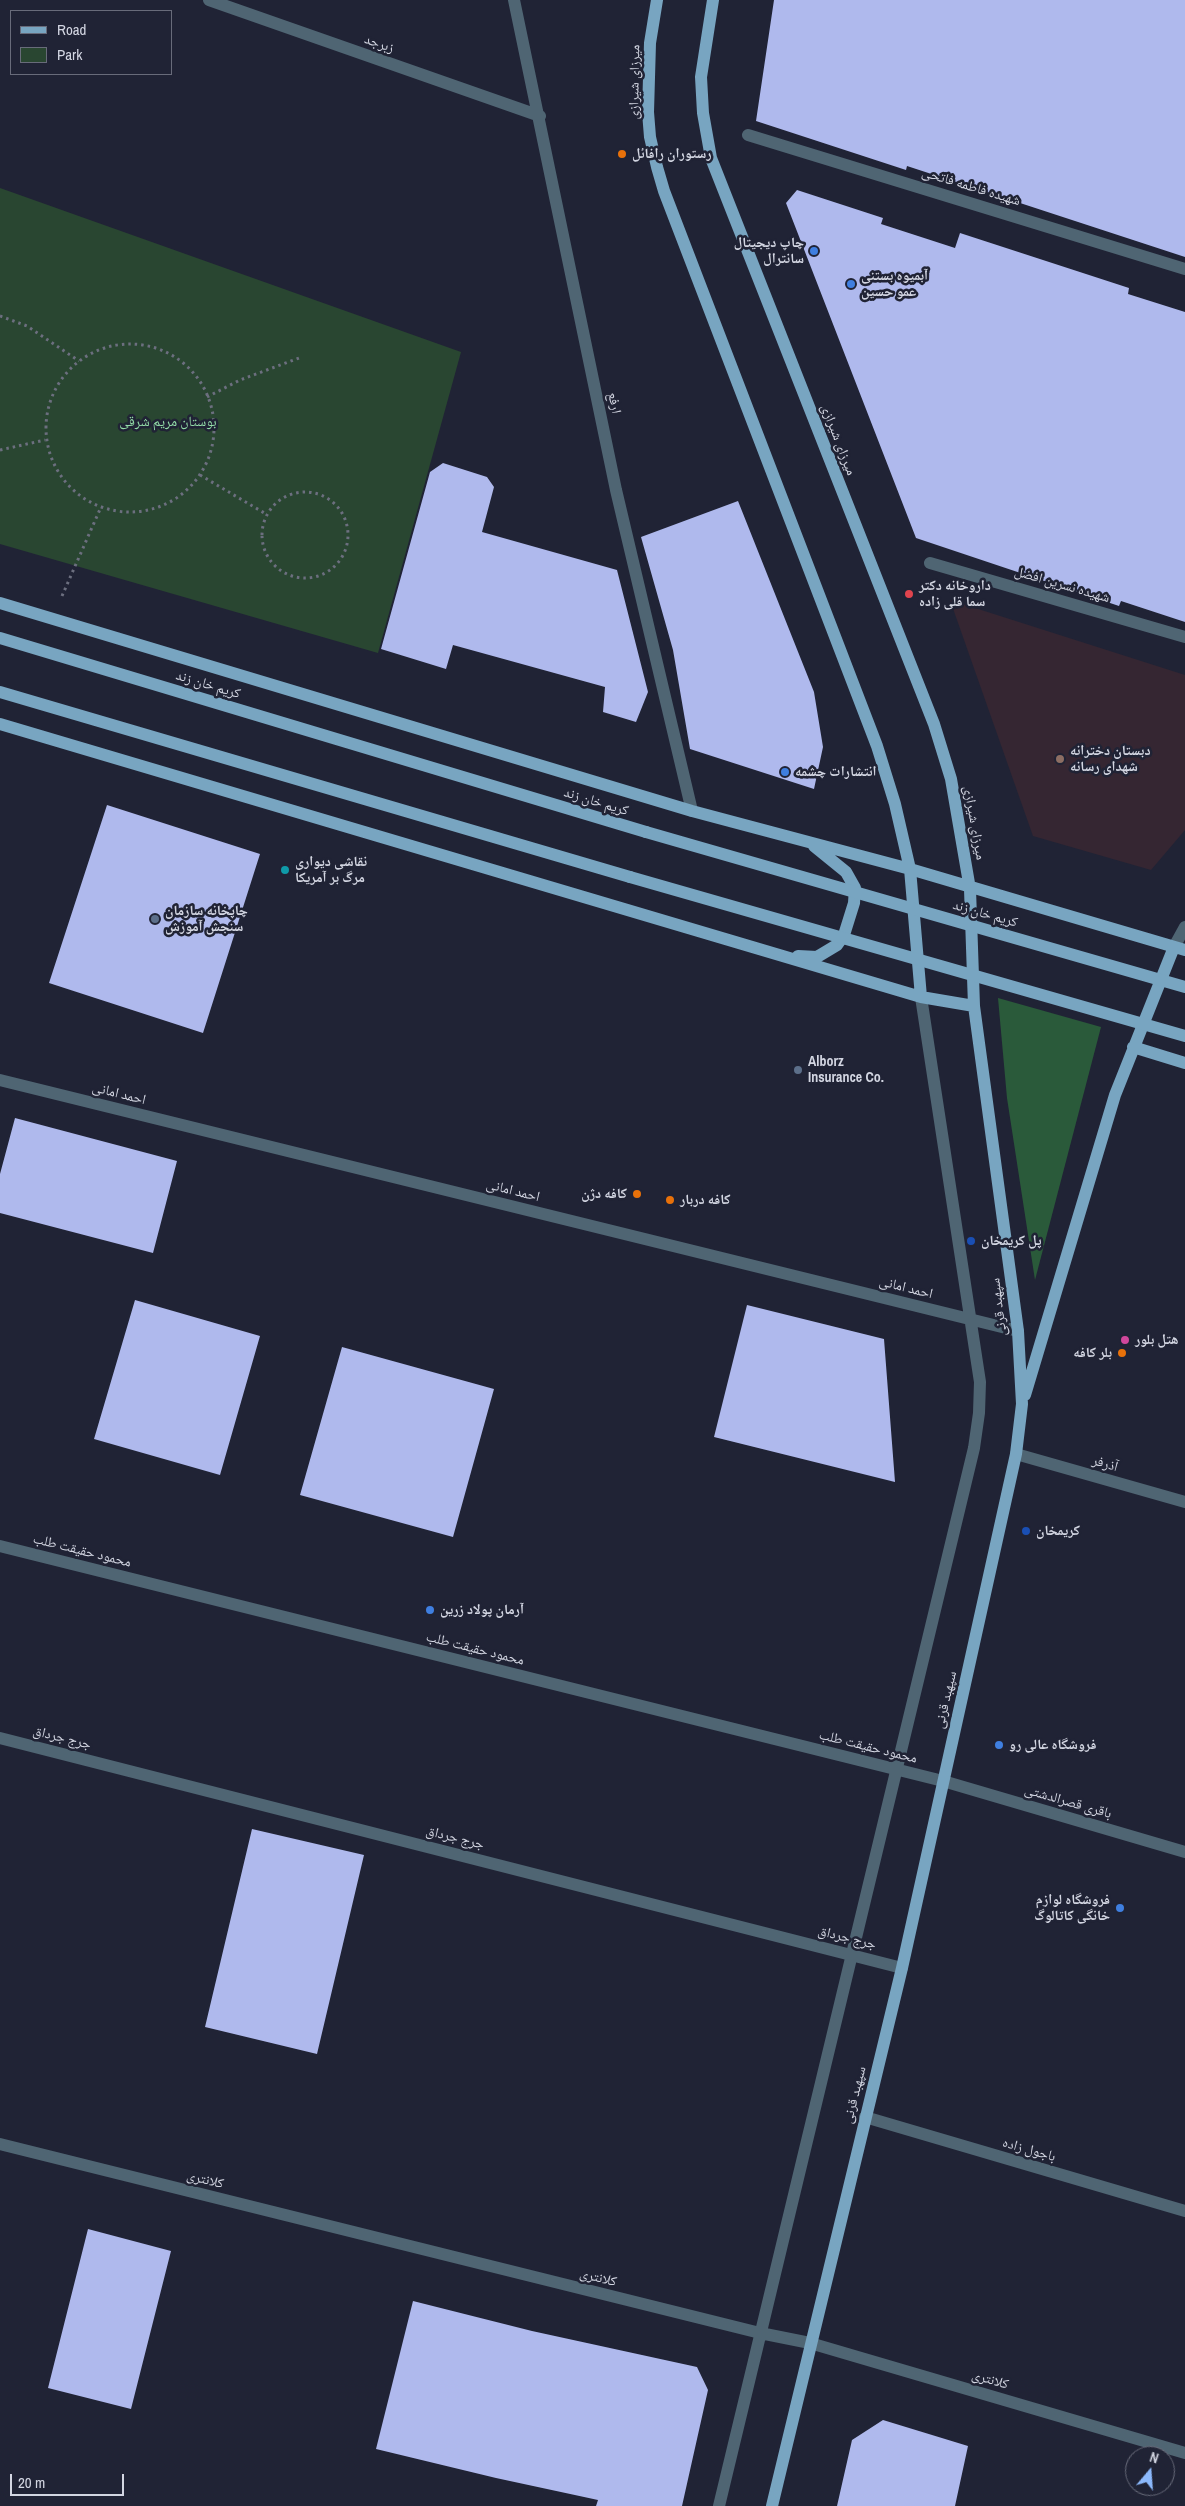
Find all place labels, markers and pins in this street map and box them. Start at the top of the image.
place label: رستوران رافائل [632,146,712,162]
marker: رستوران رافائل [616,148,628,160]
place label: چاپ دیجیتال سانترال [734,235,804,268]
marker: چاپ دیجیتال سانترال [808,245,820,257]
place label: آبمیوه بستنی عمو حسین [861,268,928,300]
marker: آبمیوه بستنی عمو حسین [845,278,857,290]
place label: داروخانه دکتر سما قلی زاده [919,578,991,610]
marker: داروخانه دکتر سما قلی زاده [903,588,915,600]
place label: دبستان دخترانه شهدای رسانه [1070,743,1151,776]
marker: دبستان دخترانه شهدای رسانه [1054,753,1066,765]
place label: انتشارات چشمه [795,764,877,780]
marker: انتشارات چشمه [779,766,791,778]
place label: نقاشی دیواری مرگ بر آمریکا [295,854,367,886]
marker: نقاشی دیواری مرگ بر آمریکا [279,864,291,876]
place label: چاپخانه سازمان سنجش آموزش [165,903,248,936]
marker: چاپخانه سازمان سنجش آموزش [149,913,161,925]
place label: Alborz Insurance Co. [808,1054,884,1086]
marker: Alborz Insurance Co. [792,1064,804,1076]
place label: کافه دژن [581,1186,627,1202]
marker: کافه دژن [631,1188,643,1200]
place label: کافه دربار [680,1192,730,1208]
marker: کافه دربار [664,1194,676,1206]
place label: پل کریمخان [981,1233,1042,1249]
marker: پل کریمخان [965,1235,977,1247]
place label: هتل بلور [1135,1332,1178,1348]
marker: هتل بلور [1119,1334,1131,1346]
place label: بلر کافه [1073,1345,1112,1361]
marker: بلر کافه [1116,1347,1128,1359]
place label: کریمخان [1036,1523,1080,1539]
marker: کریمخان [1020,1525,1032,1537]
place label: آرمان پولاد زرین [440,1602,524,1618]
marker: آرمان پولاد زرین [424,1604,436,1616]
place label: فروشگاه عالی رو [1009,1737,1096,1753]
marker: فروشگاه عالی رو [993,1739,1005,1751]
place label: فروشگاه لوازم خانگی کاتالوگ [1034,1892,1110,1924]
marker: فروشگاه لوازم خانگی کاتالوگ [1114,1902,1126,1914]

